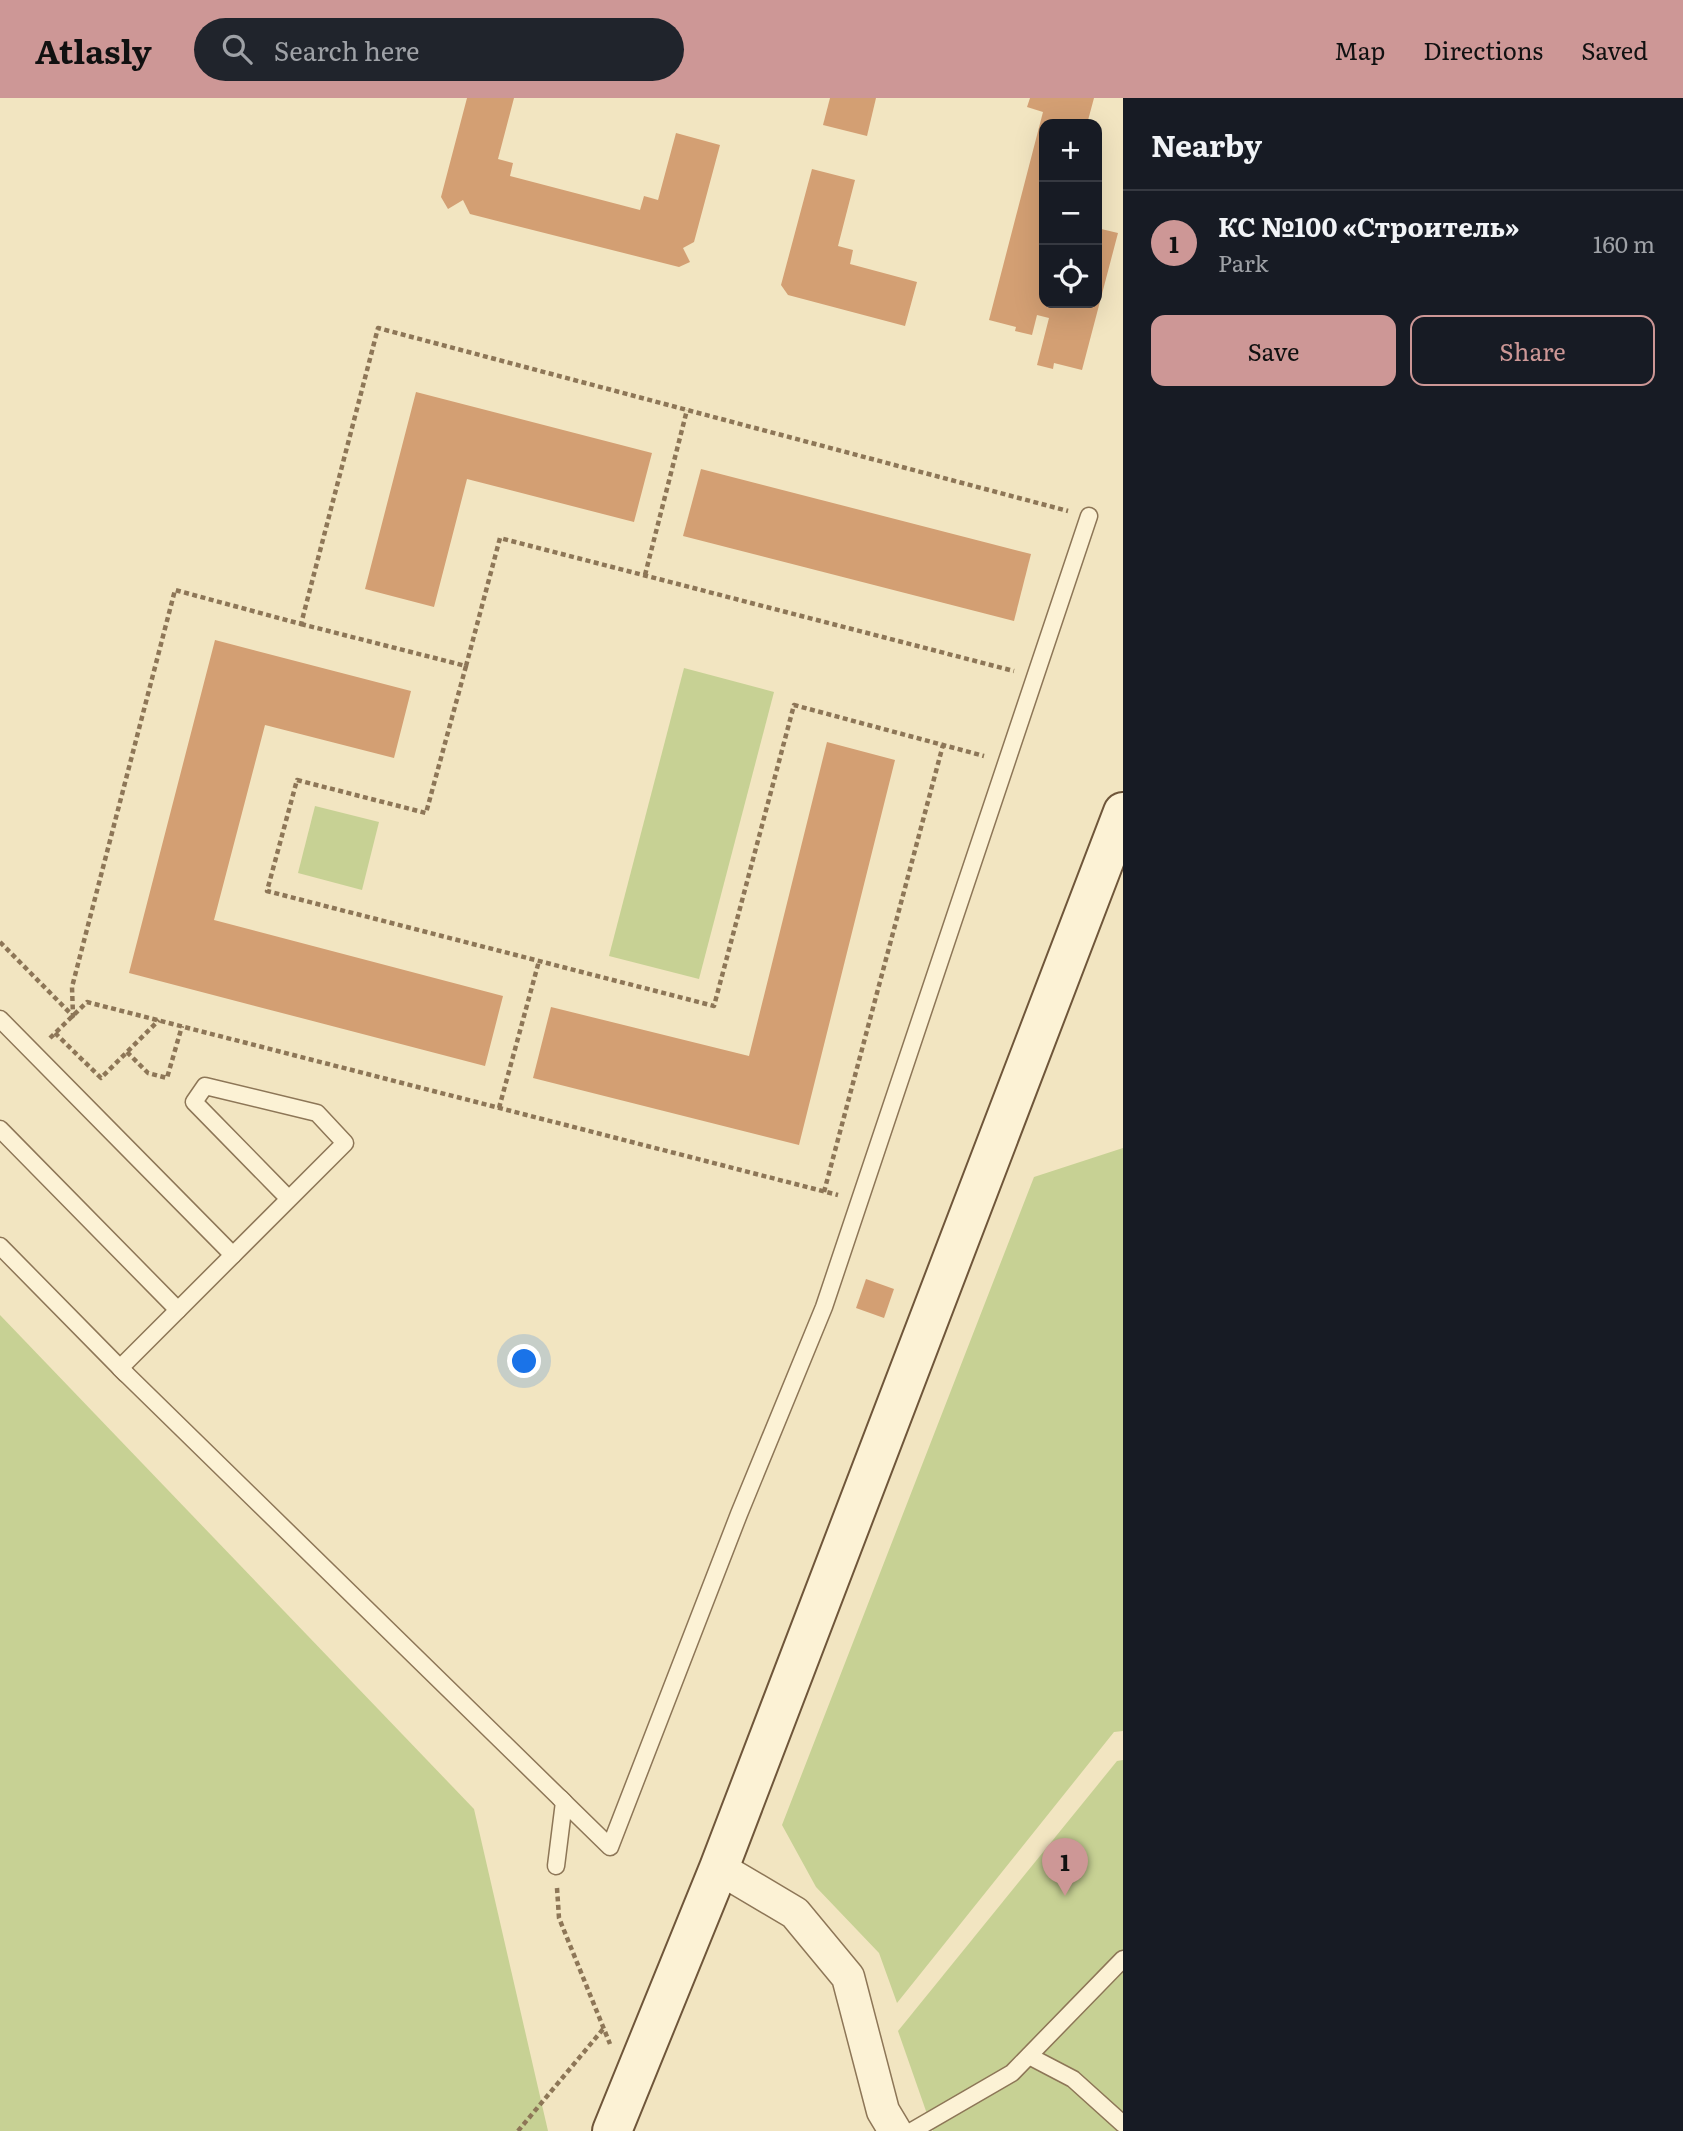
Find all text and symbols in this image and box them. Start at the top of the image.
search box [194,18,684,81]
text: Atlasly [35,25,152,74]
icon: search [218,30,256,68]
text: Search here [274,30,420,69]
text: Map [1334,32,1385,67]
text: Directions [1423,32,1543,67]
text: Saved [1581,32,1648,67]
map controls [1039,119,1102,308]
button: + [1039,119,1102,182]
text: Nearby [1151,122,1262,166]
button: − [1039,182,1102,245]
text: КС №100 «Строитель» [1218,206,1519,245]
text: 1 [1169,226,1179,260]
text: 160 m [1593,226,1655,260]
button: locate [1039,245,1102,308]
text: Park [1218,245,1268,279]
button: Save [1151,315,1396,386]
button: Share [1410,315,1655,386]
your location [507,1344,541,1378]
pin: 1 [1042,1838,1088,1896]

